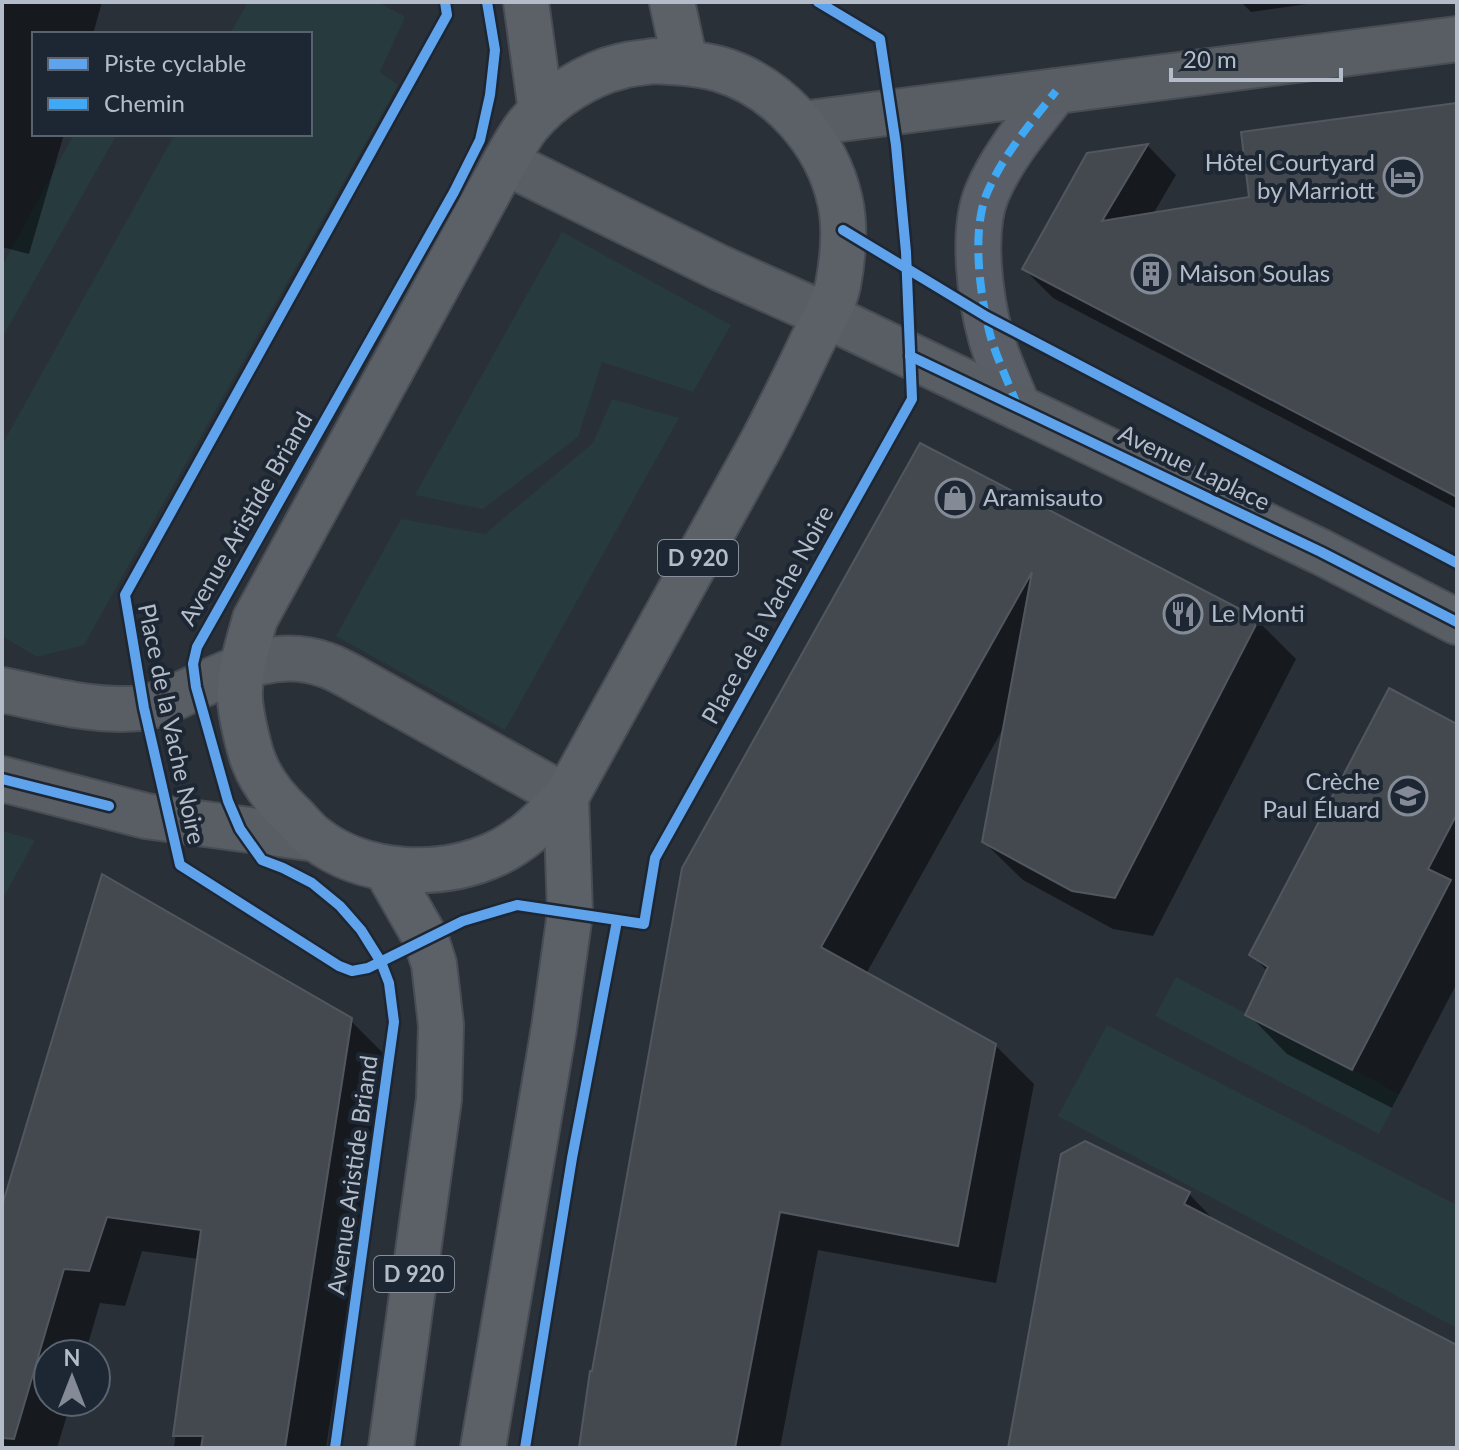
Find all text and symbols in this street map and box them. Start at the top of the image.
legend [32,32,312,136]
scale bar [1171,32,1341,82]
text: 20 m [1183,44,1237,73]
text: Piste cyclable [104,48,246,77]
text: Chemin [104,88,185,117]
place label: Hôtel Courtyard by Marriott [1205,147,1376,204]
hotel icon: Hôtel Courtyard by Marriott [1382,156,1424,198]
building icon: Maison Soulas [1130,253,1172,295]
place label: Maison Soulas [1179,258,1330,287]
street label: Avenue Aristide Briand [172,406,318,630]
street label: Avenue Laplace [1114,417,1275,516]
shop icon: Aramisauto [934,477,976,519]
place label: Aramisauto [983,482,1103,511]
street label: Place de la Vache Noire [695,500,839,729]
road number: D 920 [658,540,738,576]
restaurant icon: Le Monti [1162,593,1204,635]
place label: Le Monti [1211,598,1305,627]
street label: Place de la Vache Noire [133,601,212,847]
place label: Crèche Paul Éluard [1262,766,1380,823]
school or university icon: Crèche Paul Éluard [1387,775,1429,817]
street label: Avenue Aristide Briand [320,1053,383,1296]
road number: D 920 [374,1256,454,1292]
north arrow [32,1338,112,1418]
text: N [64,1344,80,1371]

